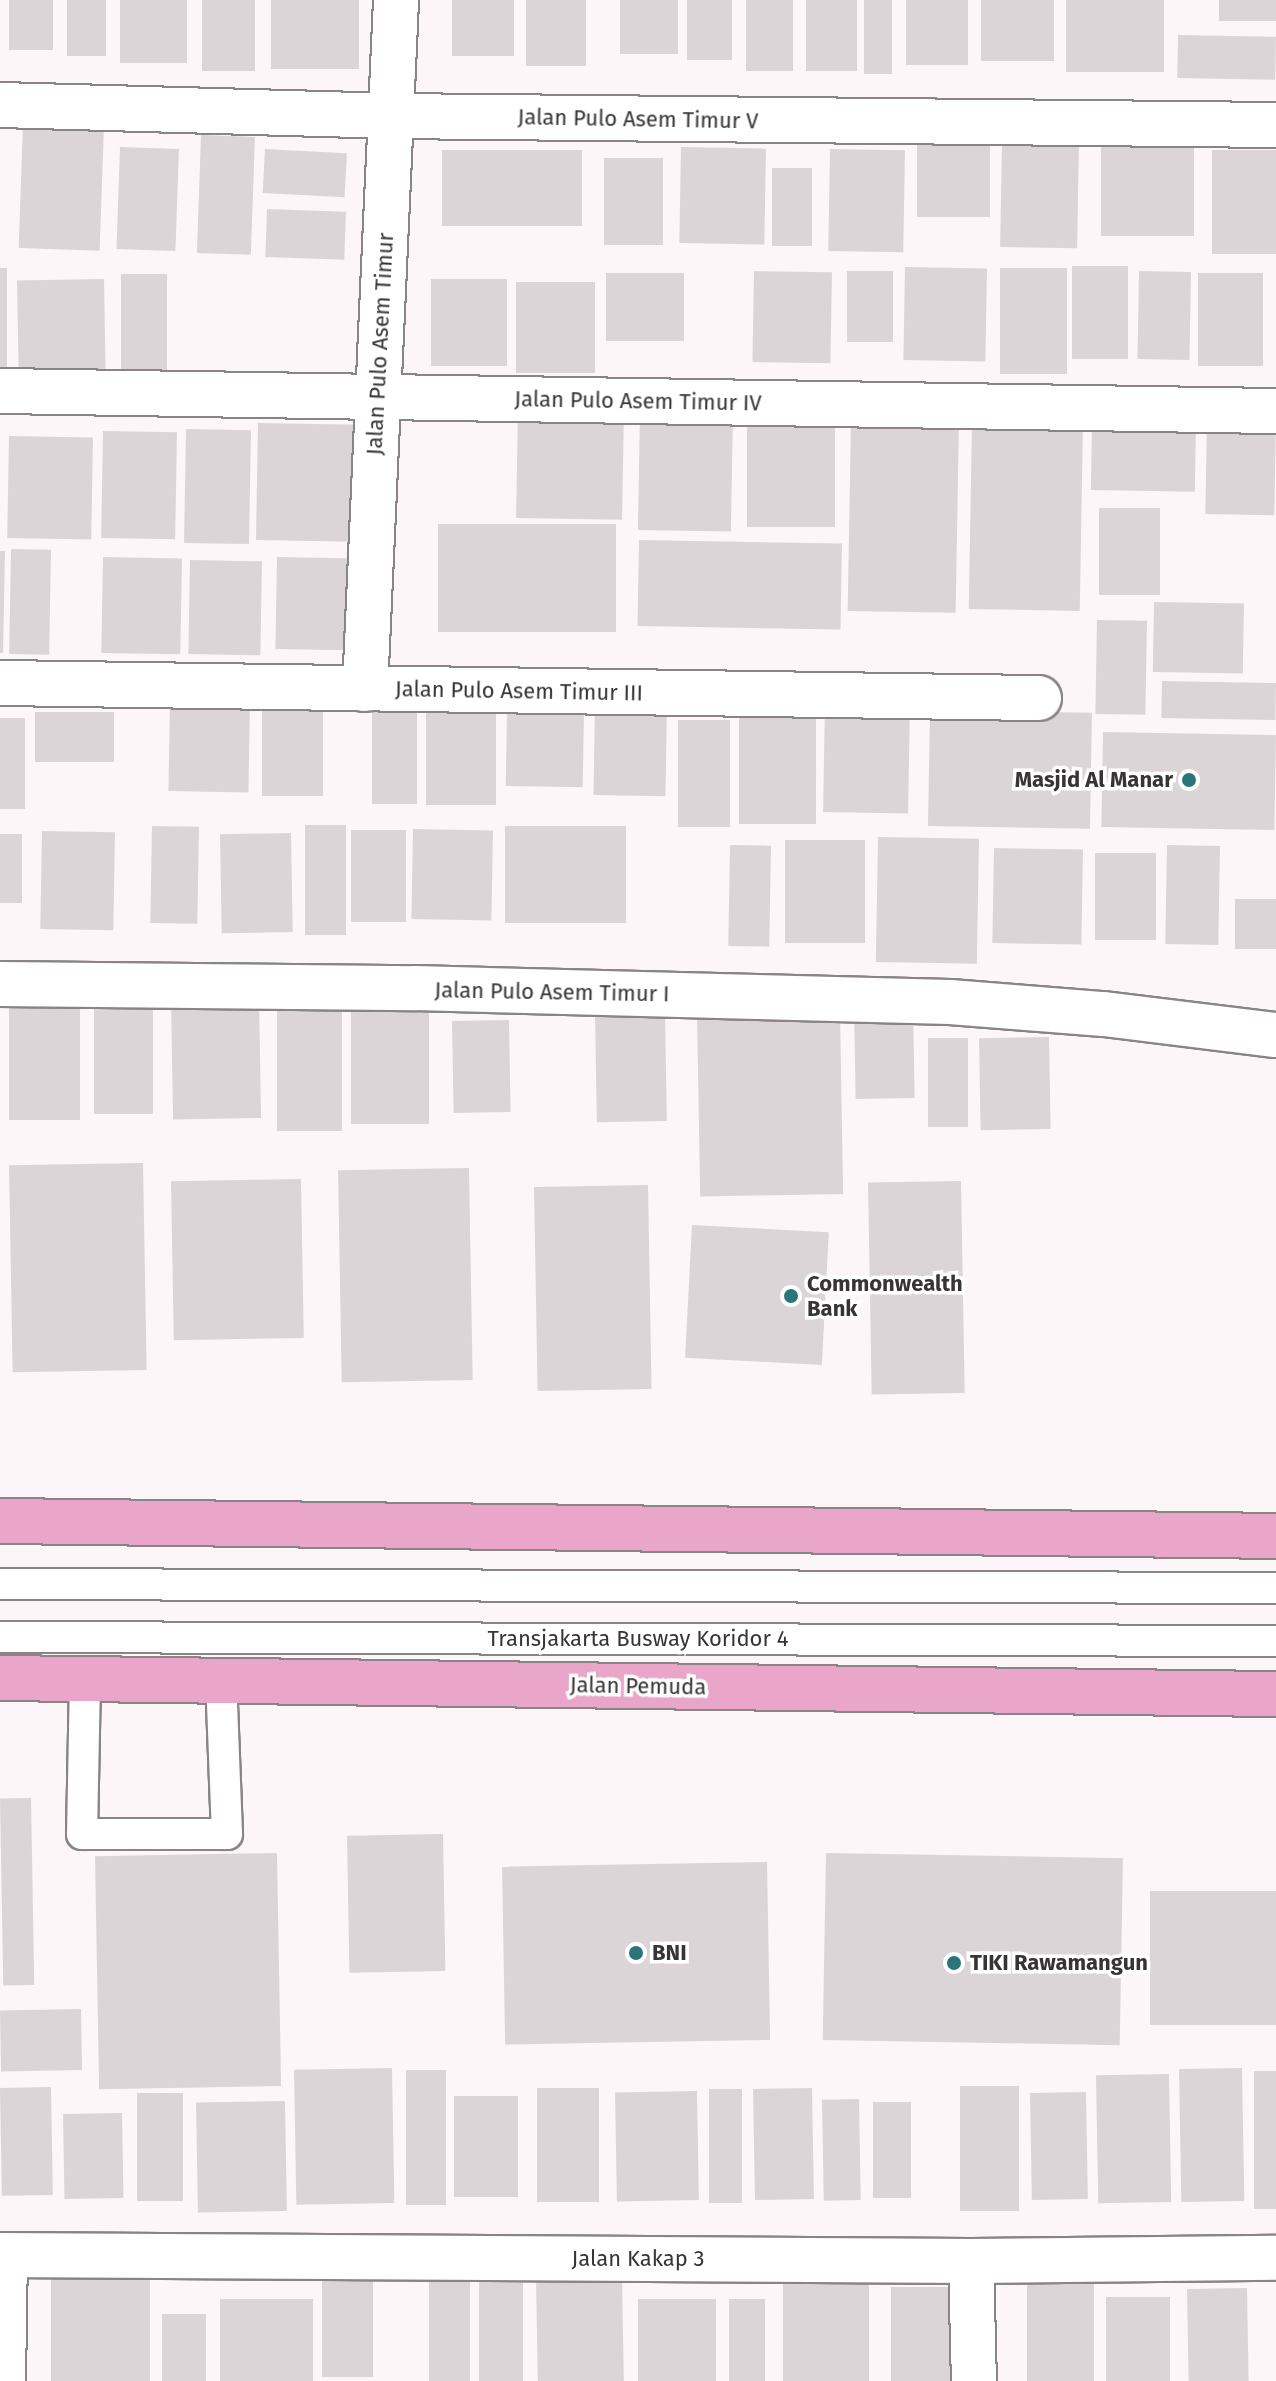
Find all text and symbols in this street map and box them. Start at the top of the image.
street label: Jalan Pulo Asem Timur V [517,104,759,134]
street label: Jalan Pulo Asem Timur [361,232,399,456]
street label: Jalan Pulo Asem Timur IV [514,386,762,416]
street label: Jalan Pulo Asem Timur III [395,676,643,706]
place label: Masjid Al Manar [1015,767,1173,793]
marker: Masjid Al Manar [1180,771,1198,789]
street label: Jalan Pulo Asem Timur I [434,977,670,1007]
place label: Commonwealth Bank [807,1270,963,1322]
marker: Commonwealth Bank [782,1287,800,1305]
street label: Transjakarta Busway Koridor 4 [487,1626,789,1652]
street label: Jalan Pemuda [570,1672,706,1700]
place label: BNI [652,1940,687,1966]
marker: BNI [627,1944,645,1962]
place label: TIKI Rawamangun [970,1950,1148,1976]
marker: TIKI Rawamangun [945,1954,963,1972]
street label: Jalan Kakap 3 [571,2246,705,2272]

